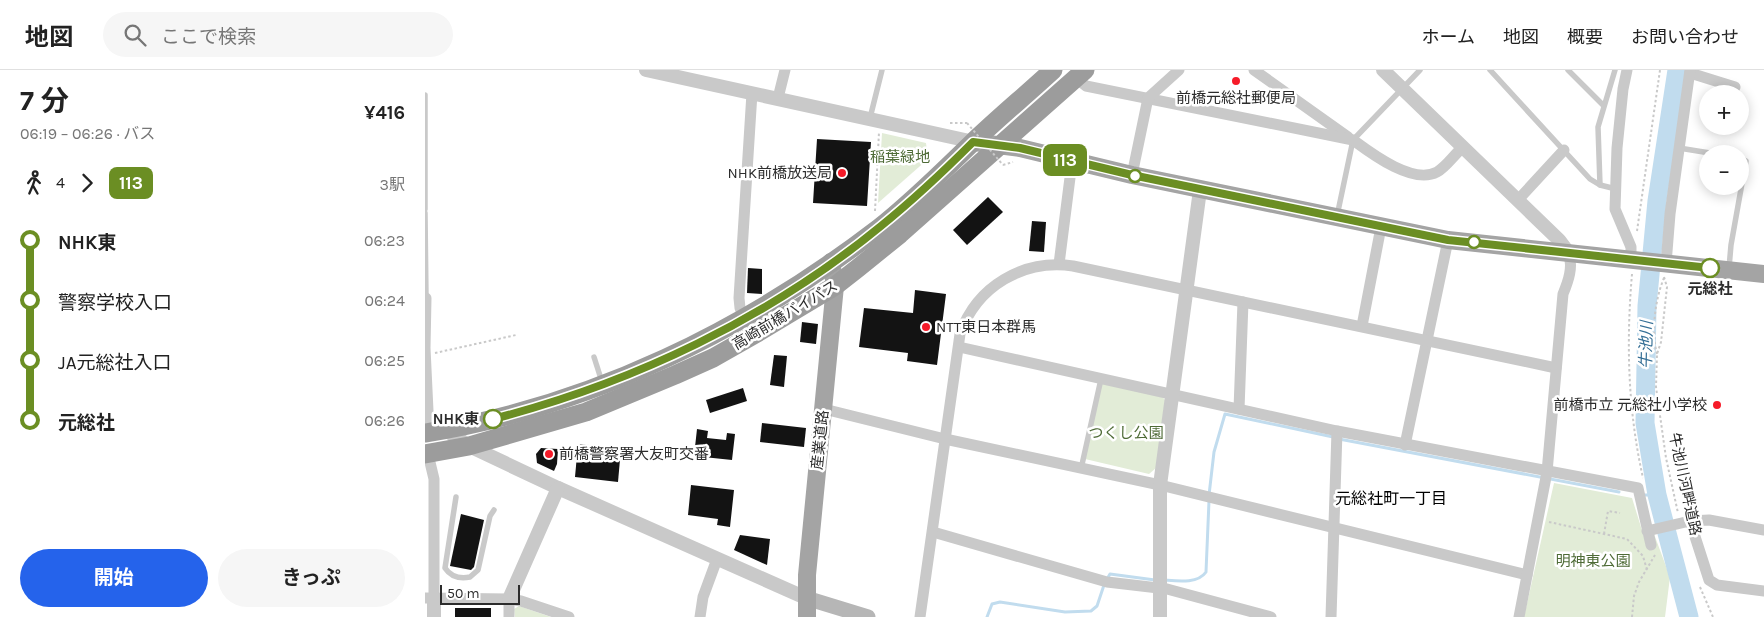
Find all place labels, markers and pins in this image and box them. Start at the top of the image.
marker: 前橋元総社郵便局 [1230,75,1242,87]
place label: 前橋元総社郵便局 [1176,89,1296,107]
place label: NHK前橋放送局 [728,164,832,182]
marker: NHK前橋放送局 [836,167,848,179]
unlabelled marker [1128,169,1142,183]
unlabelled marker [1467,235,1481,249]
marker: 元総社 [1700,258,1720,278]
place label: 元総社 [1687,280,1733,298]
place label: NTT東日本群馬 [936,318,1036,336]
marker: NTT東日本群馬 [920,321,932,333]
place label: 前橋市立 元総社小学校 [1553,396,1707,414]
marker: 前橋市立 元総社小学校 [1711,399,1723,411]
marker: NHK東 [483,409,503,429]
place label: NHK東 [433,410,479,428]
place label: 前橋警察署大友町交番 [559,445,709,463]
marker: 前橋警察署大友町交番 [543,448,555,460]

